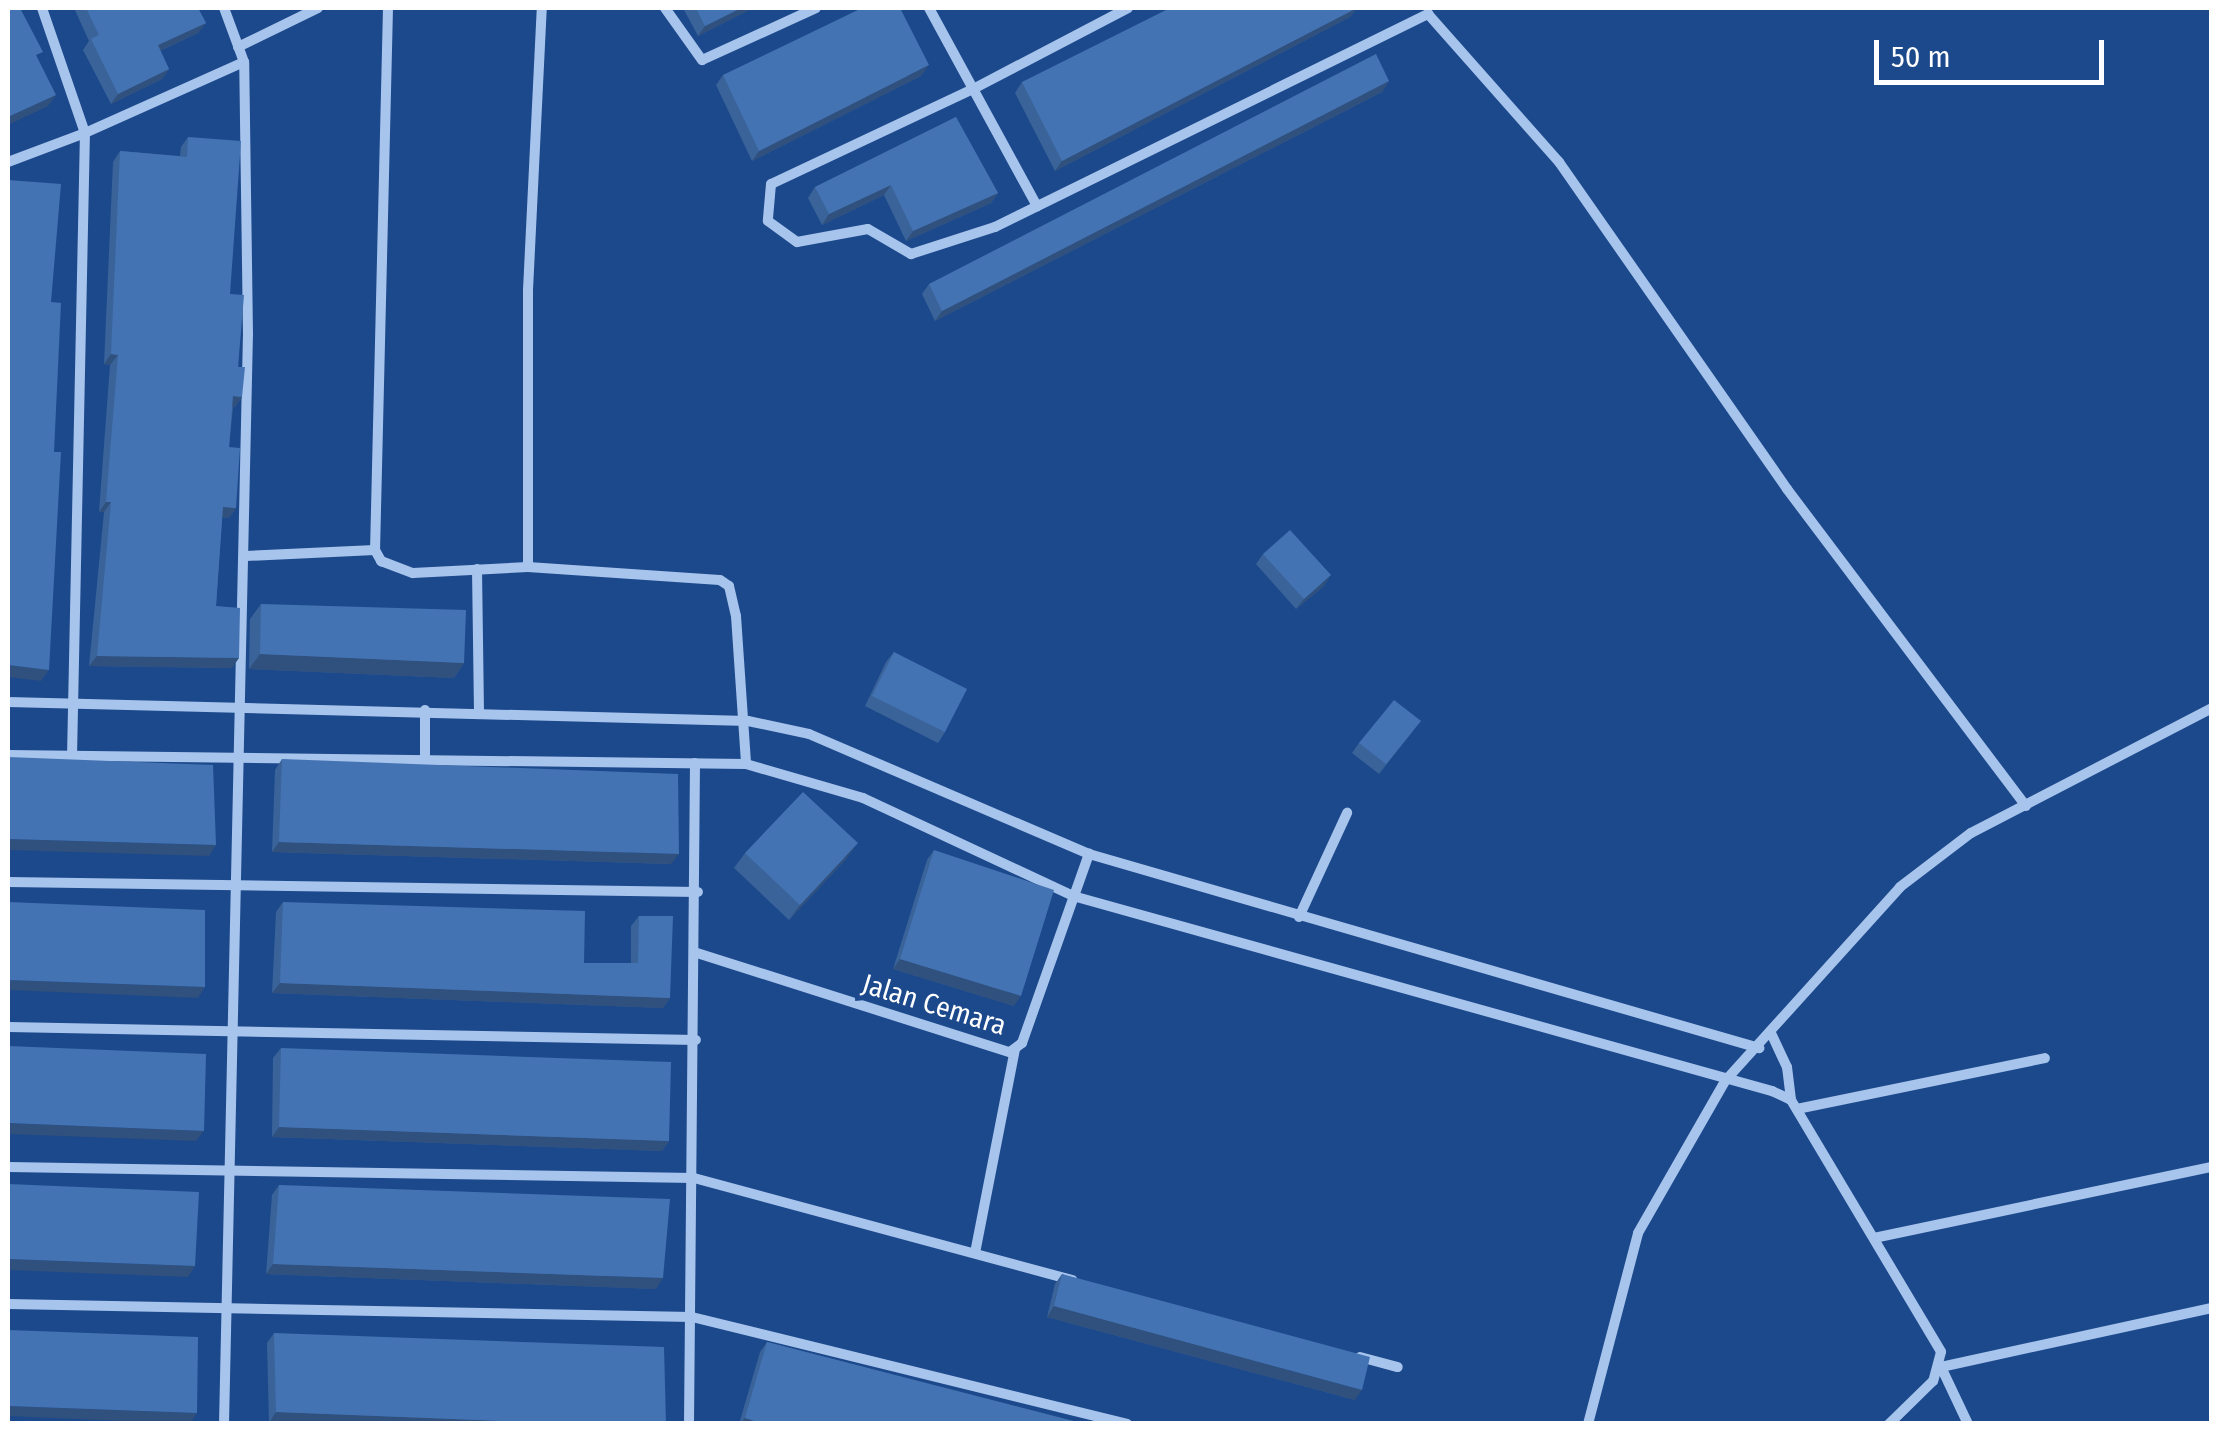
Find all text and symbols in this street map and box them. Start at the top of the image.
scale bar [1879,20,2109,82]
text: 50 m [1891,39,1951,75]
street label: Jalan Cemara [858,967,1010,1043]

